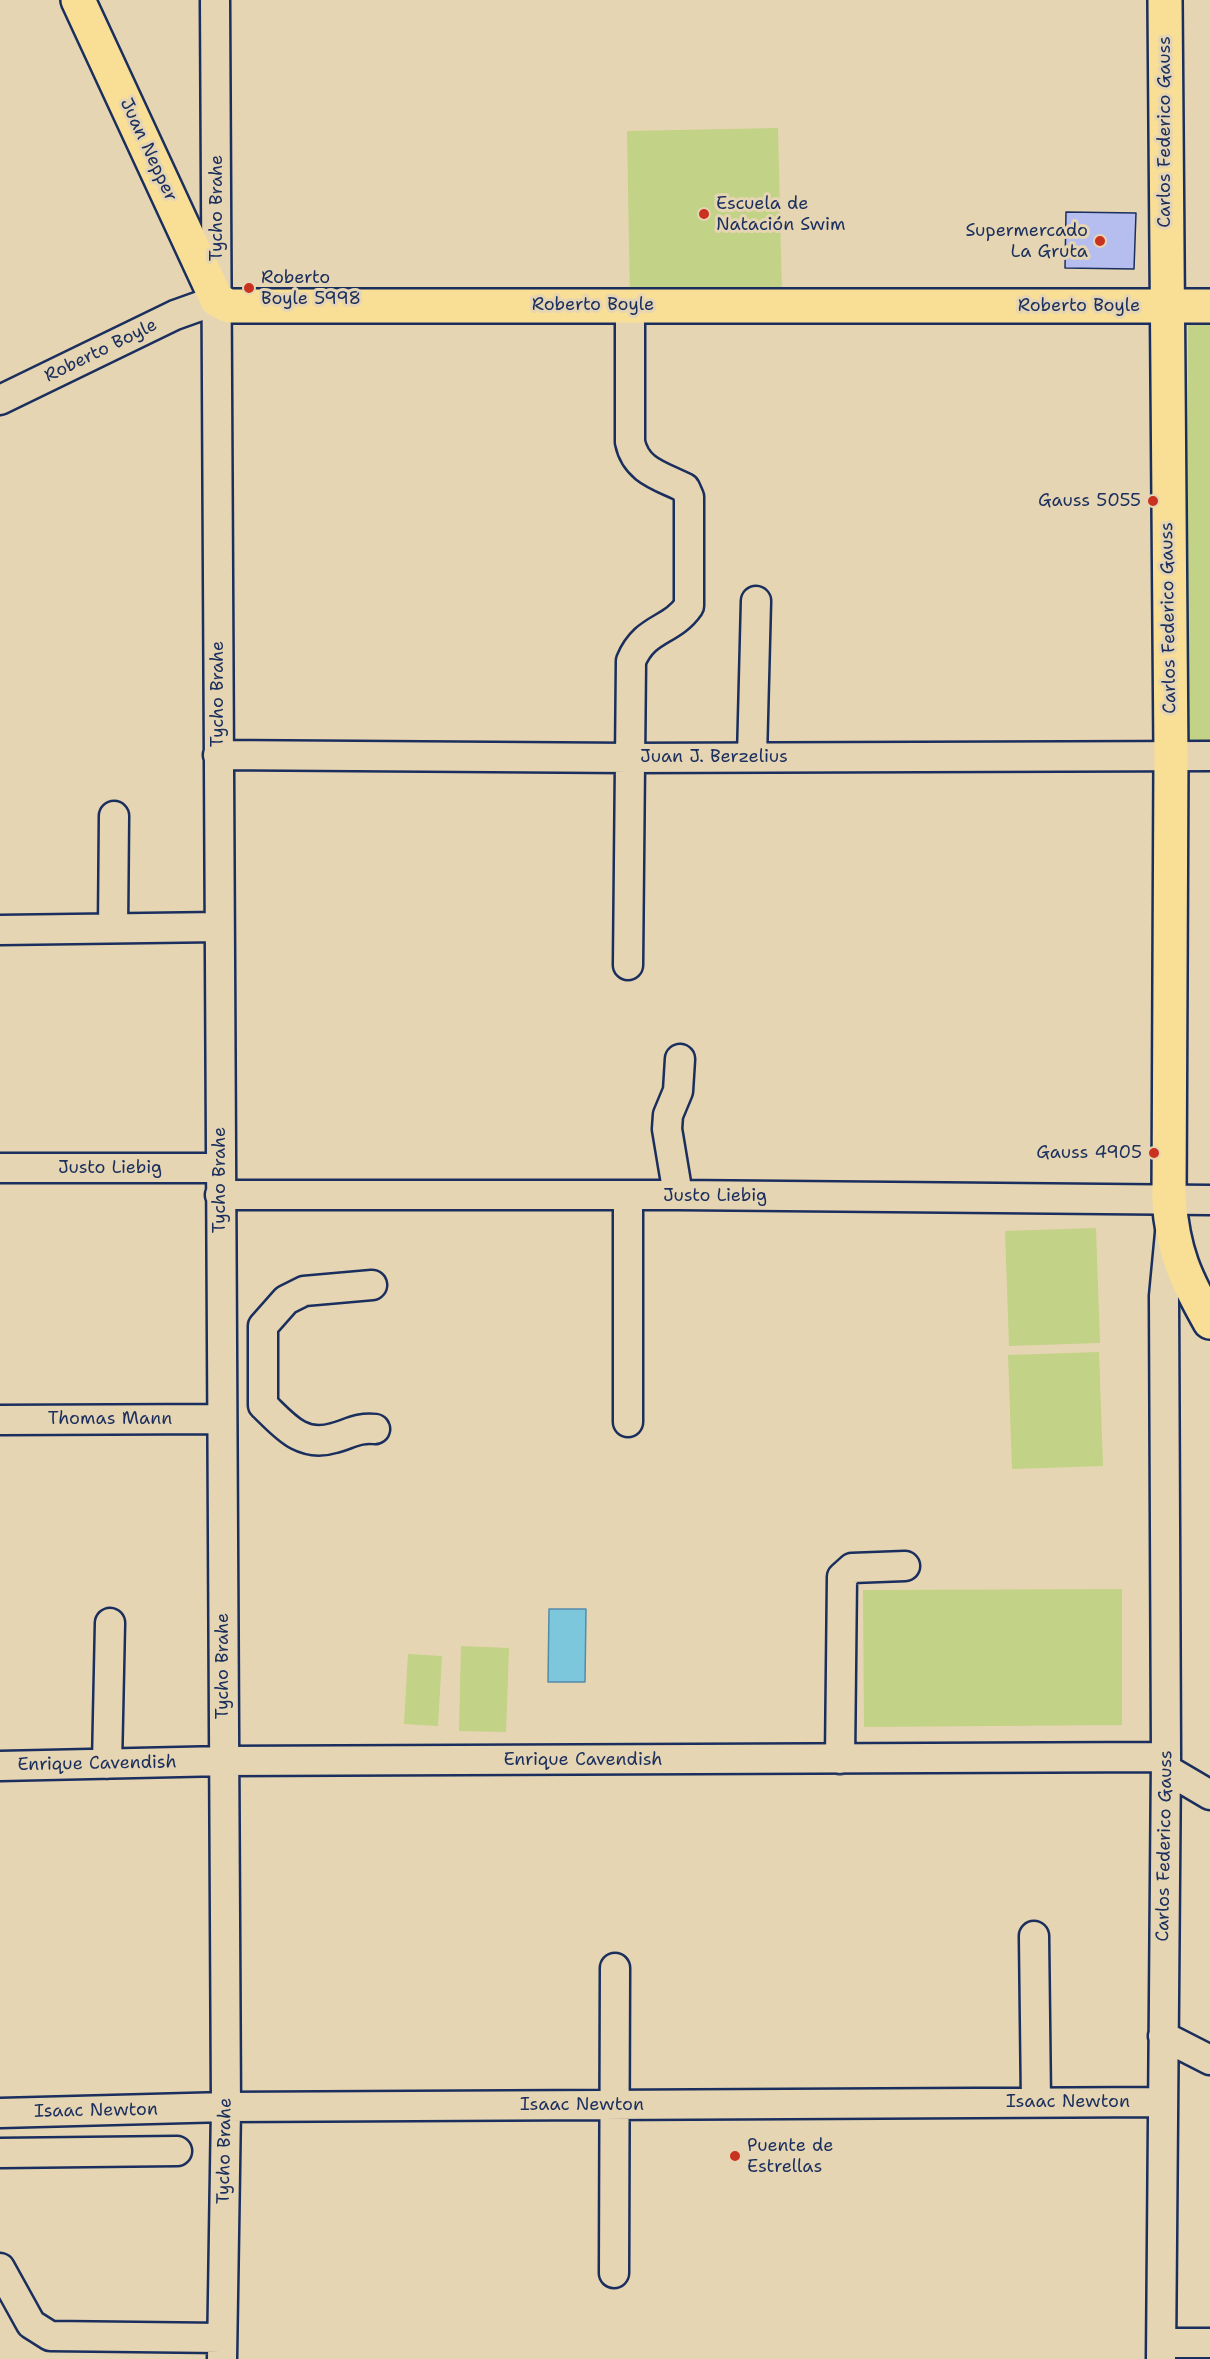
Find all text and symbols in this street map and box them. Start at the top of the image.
street label: Carlos Federico Gauss [1154,36,1176,228]
street label: Juan Nepper [115,95,181,205]
street label: Tycho Brahe [206,155,228,261]
place label: Escuela de Natación Swim [716,193,845,236]
marker: Escuela de Natación Swim [697,207,711,221]
place label: Supermercado La Gruta [966,220,1088,262]
marker: Supermercado La Gruta [1093,234,1107,248]
place label: Roberto Boyle 5998 [261,267,361,310]
marker: Roberto Boyle 5998 [242,281,256,295]
street label: Roberto Boyle [532,294,654,316]
street label: Roberto Boyle [1018,295,1140,317]
street label: Roberto Boyle [41,314,161,388]
place label: Gauss 5055 [1038,490,1141,512]
marker: Gauss 5055 [1146,494,1160,508]
street label: Carlos Federico Gauss [1157,522,1181,714]
street label: Tycho Brahe [207,641,229,747]
street label: Juan J. Berzelius [640,746,788,768]
street label: Tycho Brahe [209,1127,231,1233]
place label: Gauss 4905 [1036,1142,1142,1164]
marker: Gauss 4905 [1147,1146,1161,1160]
street label: Justo Liebig [58,1157,162,1179]
street label: Justo Liebig [663,1185,767,1207]
street label: Thomas Mann [48,1408,172,1430]
street label: Tycho Brahe [212,1613,234,1719]
street label: Enrique Cavendish [503,1749,663,1771]
street label: Carlos Federico Gauss [1153,1750,1177,1942]
street label: Enrique Cavendish [17,1752,177,1776]
street label: Isaac Newton [1006,2091,1130,2113]
street label: Isaac Newton [520,2094,644,2116]
street label: Tycho Brahe [213,2098,237,2204]
street label: Isaac Newton [34,2099,158,2123]
place label: Puente de Estrellas [747,2135,833,2178]
marker: Puente de Estrellas [728,2149,742,2163]

